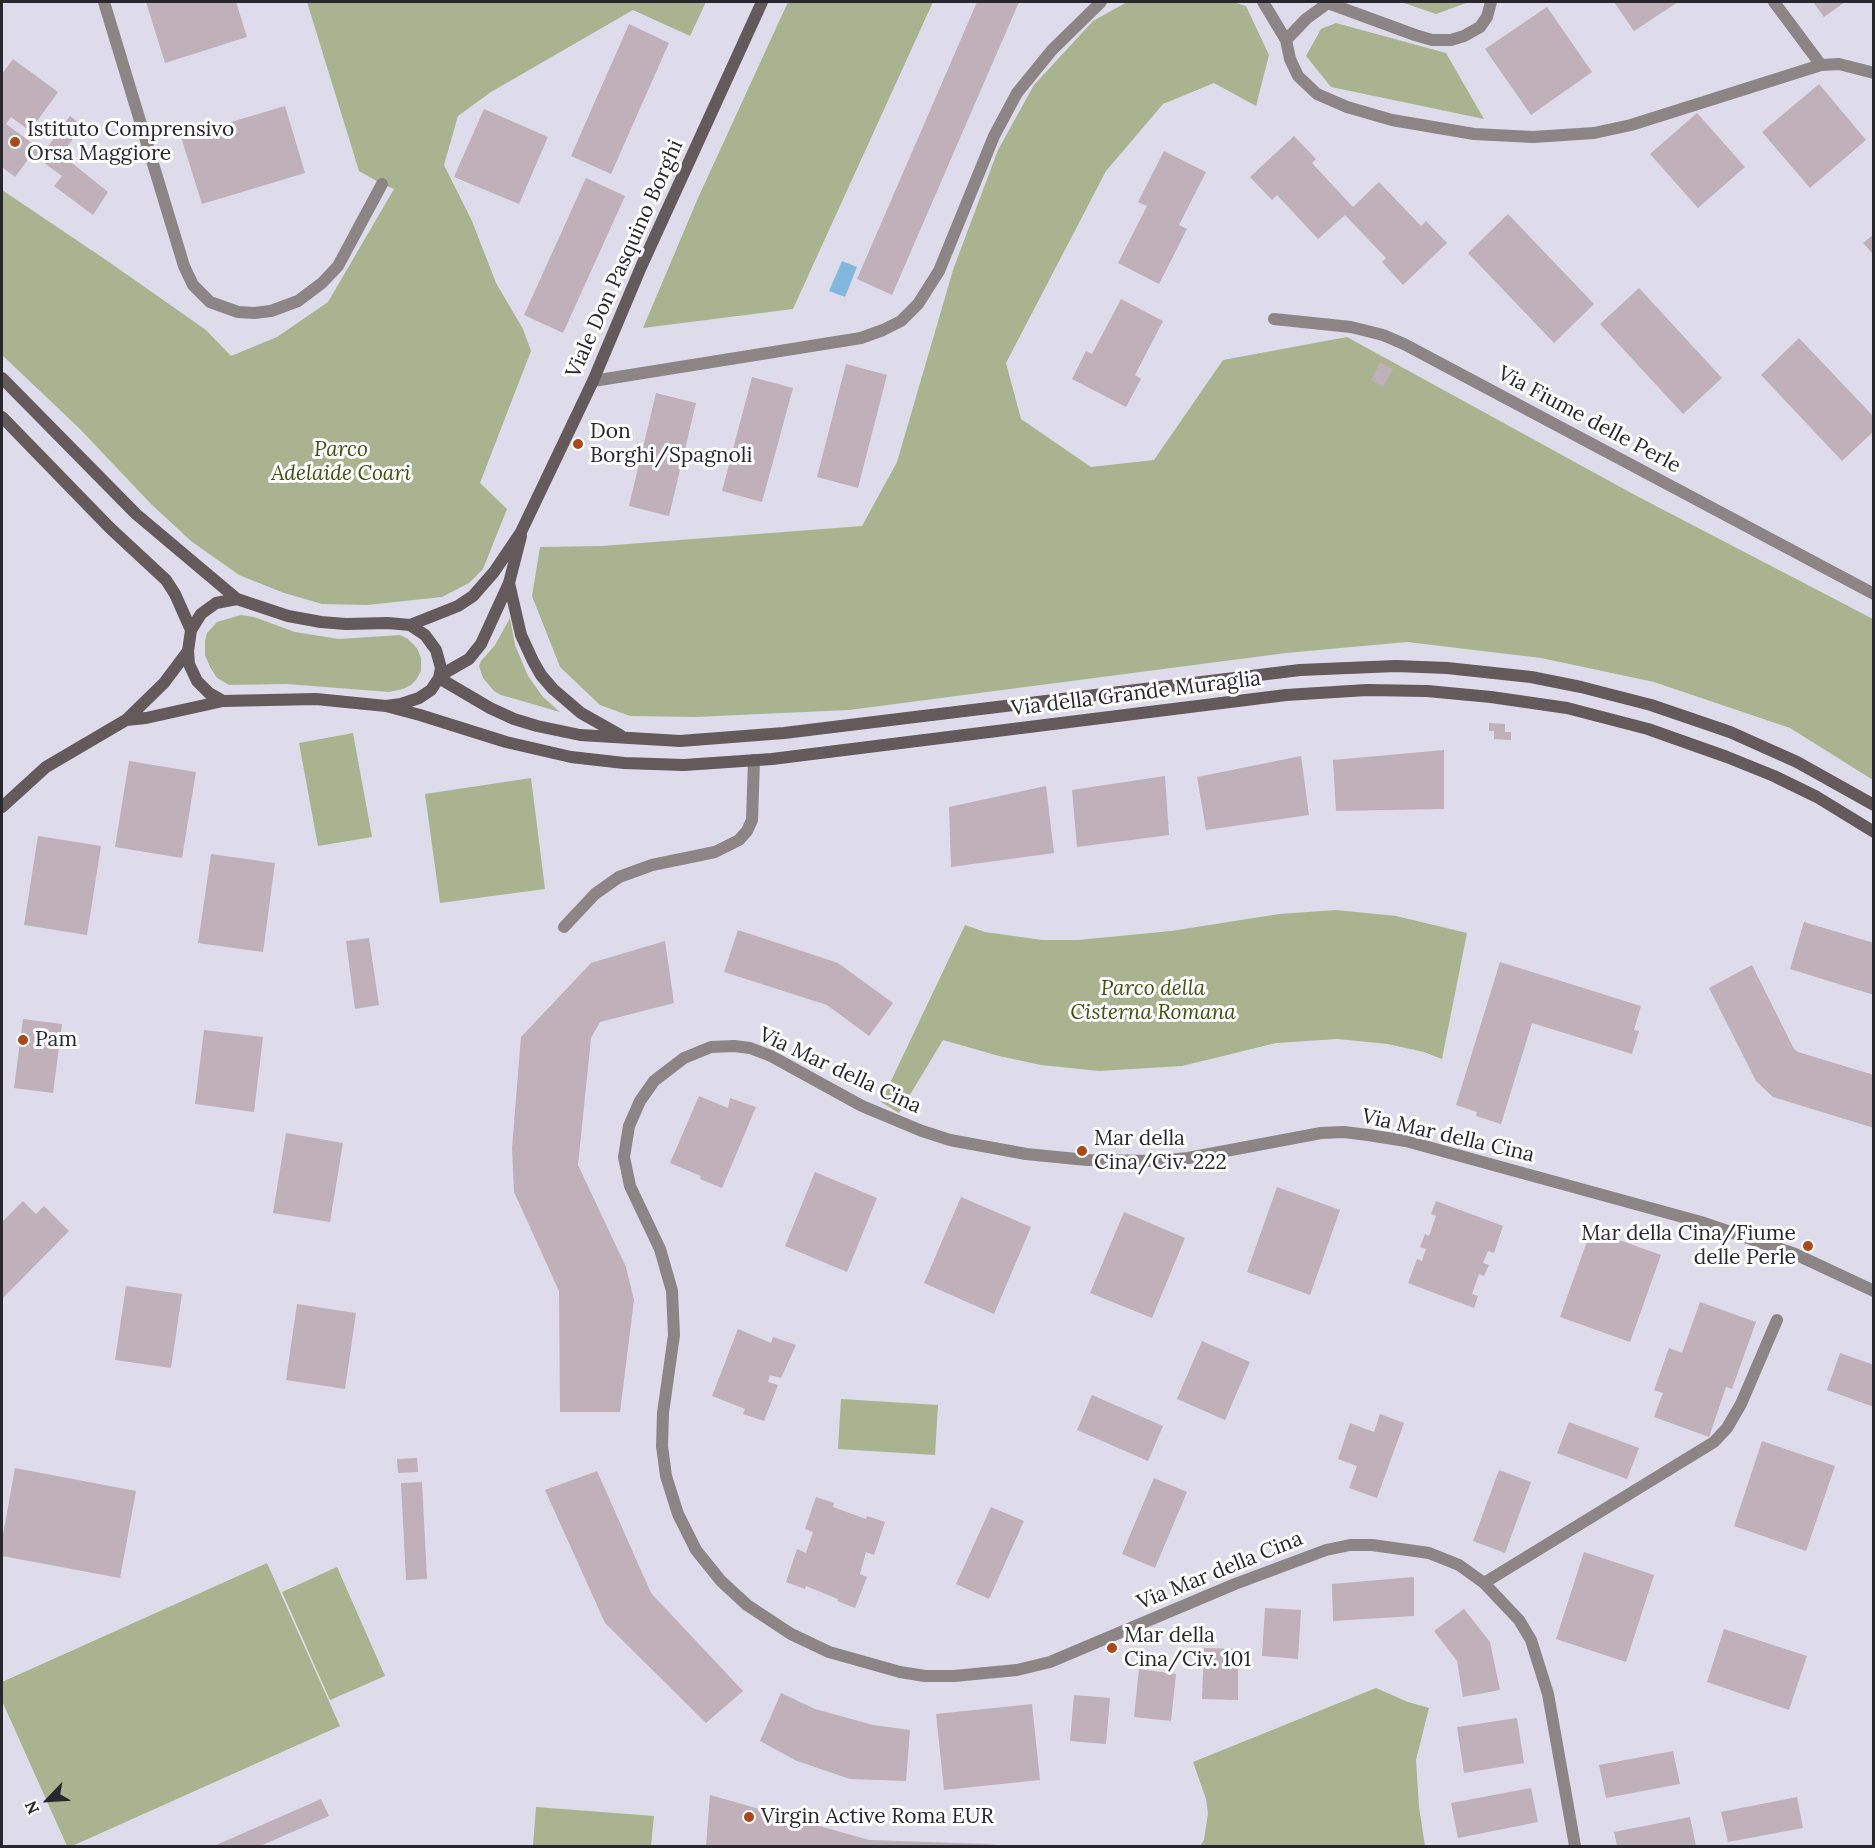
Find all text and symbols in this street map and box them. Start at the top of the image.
place label: Istituto Comprensivo Orsa Maggiore [27,117,234,167]
marker: Istituto Comprensivo Orsa Maggiore [8,135,22,149]
street label: Viale Don Pasquino Borghi [561,136,689,382]
street label: Via Fiume delle Perle [1493,361,1685,479]
place label: Don Borghi/Spagnoli [590,419,752,469]
park label: Parco Adelaide Coari [271,437,411,487]
marker: Don Borghi/Spagnoli [571,437,585,451]
street label: Via della Grande Muraglia [1010,666,1262,722]
park label: Parco della Cisterna Romana [1070,976,1236,1026]
street label: Via Mar della Cina [755,1022,925,1120]
place label: Pam [35,1027,77,1053]
marker: Pam [16,1033,30,1047]
street label: Via Mar della Cina [1359,1104,1537,1168]
place label: Mar della Cina/Civ. 222 [1094,1126,1227,1176]
marker: Mar della Cina/Civ. 222 [1075,1144,1089,1158]
place label: Mar della Cina/Fiume delle Perle [1581,1221,1796,1271]
marker: Mar della Cina/Fiume delle Perle [1801,1239,1815,1253]
street label: Via Mar della Cina [1134,1526,1306,1616]
place label: Mar della Cina/Civ. 101 [1124,1623,1251,1673]
marker: Mar della Cina/Civ. 101 [1105,1641,1119,1655]
north arrow [18,1770,78,1830]
text: N [20,1798,43,1817]
place label: Virgin Active Roma EUR [761,1804,994,1830]
marker: Virgin Active Roma EUR [742,1810,756,1824]

